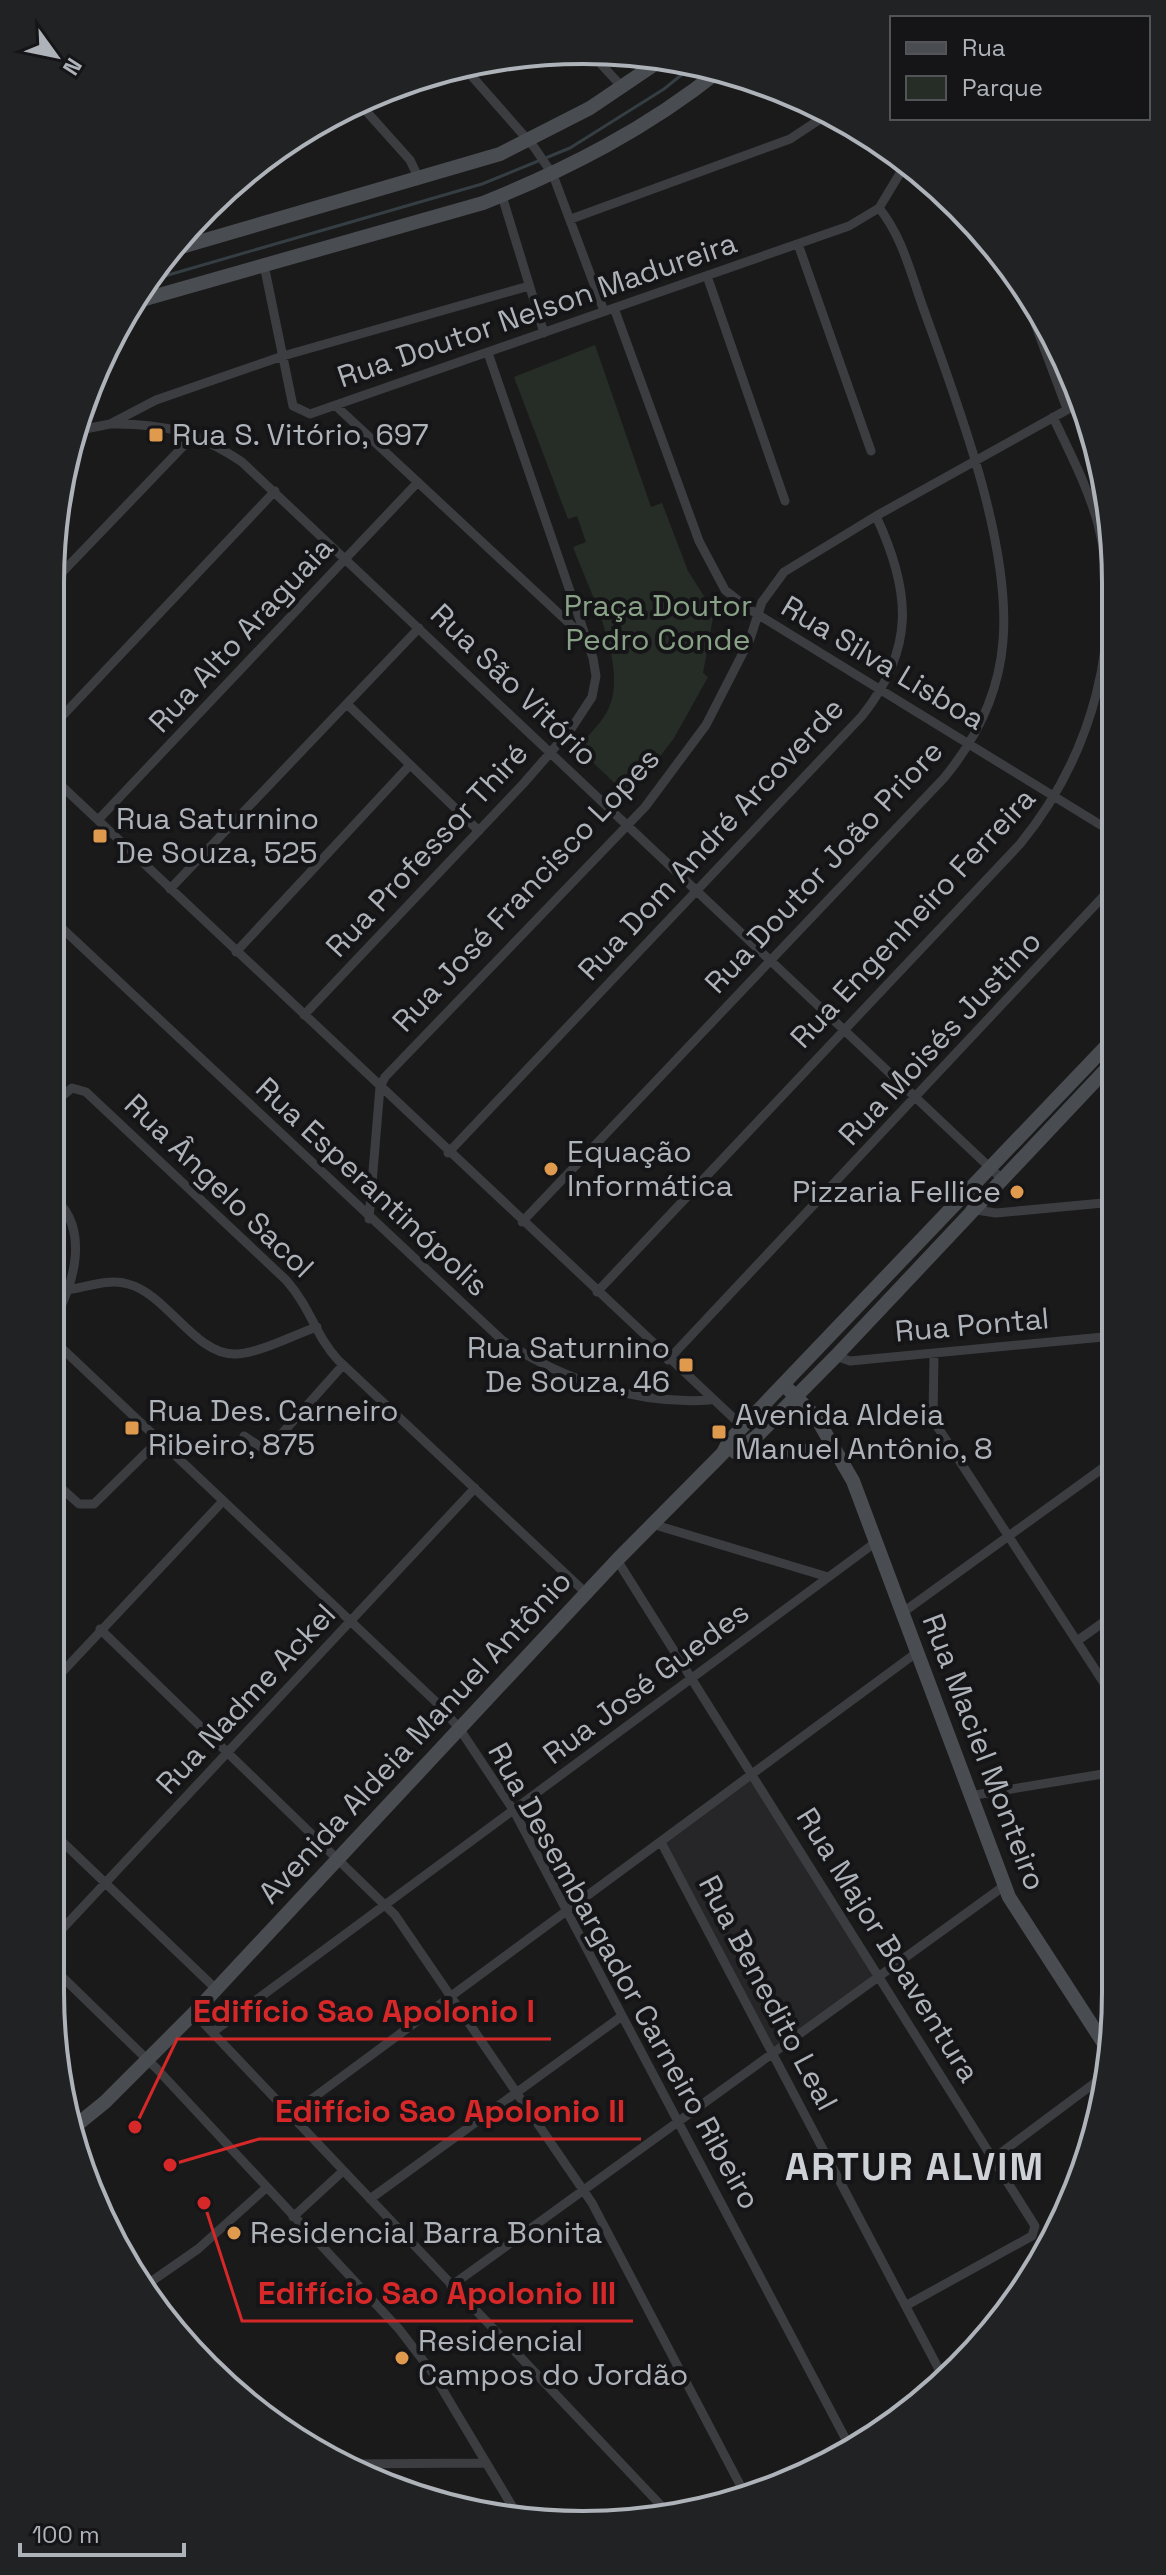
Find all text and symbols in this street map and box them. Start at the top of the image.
north arrow [16,16,96,96]
legend [890,16,1150,120]
text: Rua [962,32,1006,63]
text: N [57,53,89,81]
text: Parque [962,72,1043,103]
street label: Rua Doutor Nelson Madureira [332,223,742,396]
place label: Rua S. Vitório, 697 [172,415,429,454]
marker: Rua S. Vitório, 697 [147,426,165,444]
street label: Rua Alto Araguaia [140,529,341,741]
park label: Praça Doutor Pedro Conde [564,586,752,659]
street label: Rua Silva Lisboa [774,586,992,739]
street label: Rua São Vitório [422,595,606,774]
street label: Rua Dom André Arcoverde [569,689,852,988]
street label: Rua Doutor João Priore [696,732,951,1001]
street label: Rua Professor Thiré [317,734,536,965]
street label: Rua José Francisco Lopes [384,739,668,1040]
street label: Rua Engenheiro Ferreira [782,779,1044,1056]
place label: Rua Saturnino De Souza, 525 [116,799,319,872]
marker: Rua Saturnino De Souza, 525 [91,827,109,845]
street label: Rua Moisés Justino [830,922,1049,1153]
street label: Rua Esperantinópolis [248,1069,497,1305]
street label: Rua Ângelo Sacol [116,1085,322,1286]
place label: Equação Informática [567,1132,733,1205]
marker: Equação Informática [542,1160,560,1178]
place label: Pizzaria Fellice [792,1172,1001,1211]
marker: Pizzaria Fellice [1008,1183,1026,1201]
street label: Rua Pontal [893,1298,1051,1351]
place label: Rua Saturnino De Souza, 46 [467,1328,670,1401]
marker: Rua Saturnino De Souza, 46 [677,1356,695,1374]
place label: Rua Des. Carneiro Ribeiro, 875 [148,1391,399,1464]
place label: Avenida Aldeia Manuel Antônio, 8 [735,1395,993,1468]
marker: Rua Des. Carneiro Ribeiro, 875 [123,1419,141,1437]
marker: Avenida Aldeia Manuel Antônio, 8 [710,1423,728,1441]
street label: Avenida Aldeia Manuel Antônio [250,1562,580,1912]
street label: Rua José Guedes [535,1592,756,1773]
street label: Rua Nadme Ackel [147,1595,344,1802]
street label: Rua Maciel Monteiro [914,1608,1055,1896]
street label: Rua Desembargador Carneiro Ribeiro [479,1735,769,2216]
street label: Rua Major Boaventura [788,1800,989,2089]
street label: Rua Benedito Leal [690,1868,847,2117]
callout: Edifício Sao Apolonio I [177,1983,551,2039]
text: Edifício Sao Apolonio I [193,1991,535,2031]
callout: Edifício Sao Apolonio II [259,2083,641,2139]
text: Edifício Sao Apolonio II [275,2091,625,2131]
district label: ARTUR ALVIM [785,2143,1045,2191]
place label: Residencial Barra Bonita [250,2213,602,2252]
marker: Residencial Barra Bonita [225,2224,243,2242]
callout: Edifício Sao Apolonio III [242,2265,633,2321]
text: Edifício Sao Apolonio III [258,2273,616,2313]
place label: Residencial Campos do Jordão [418,2321,688,2394]
marker: Residencial Campos do Jordão [393,2349,411,2367]
scale bar [20,2507,184,2557]
text: 100 m [32,2519,100,2550]

